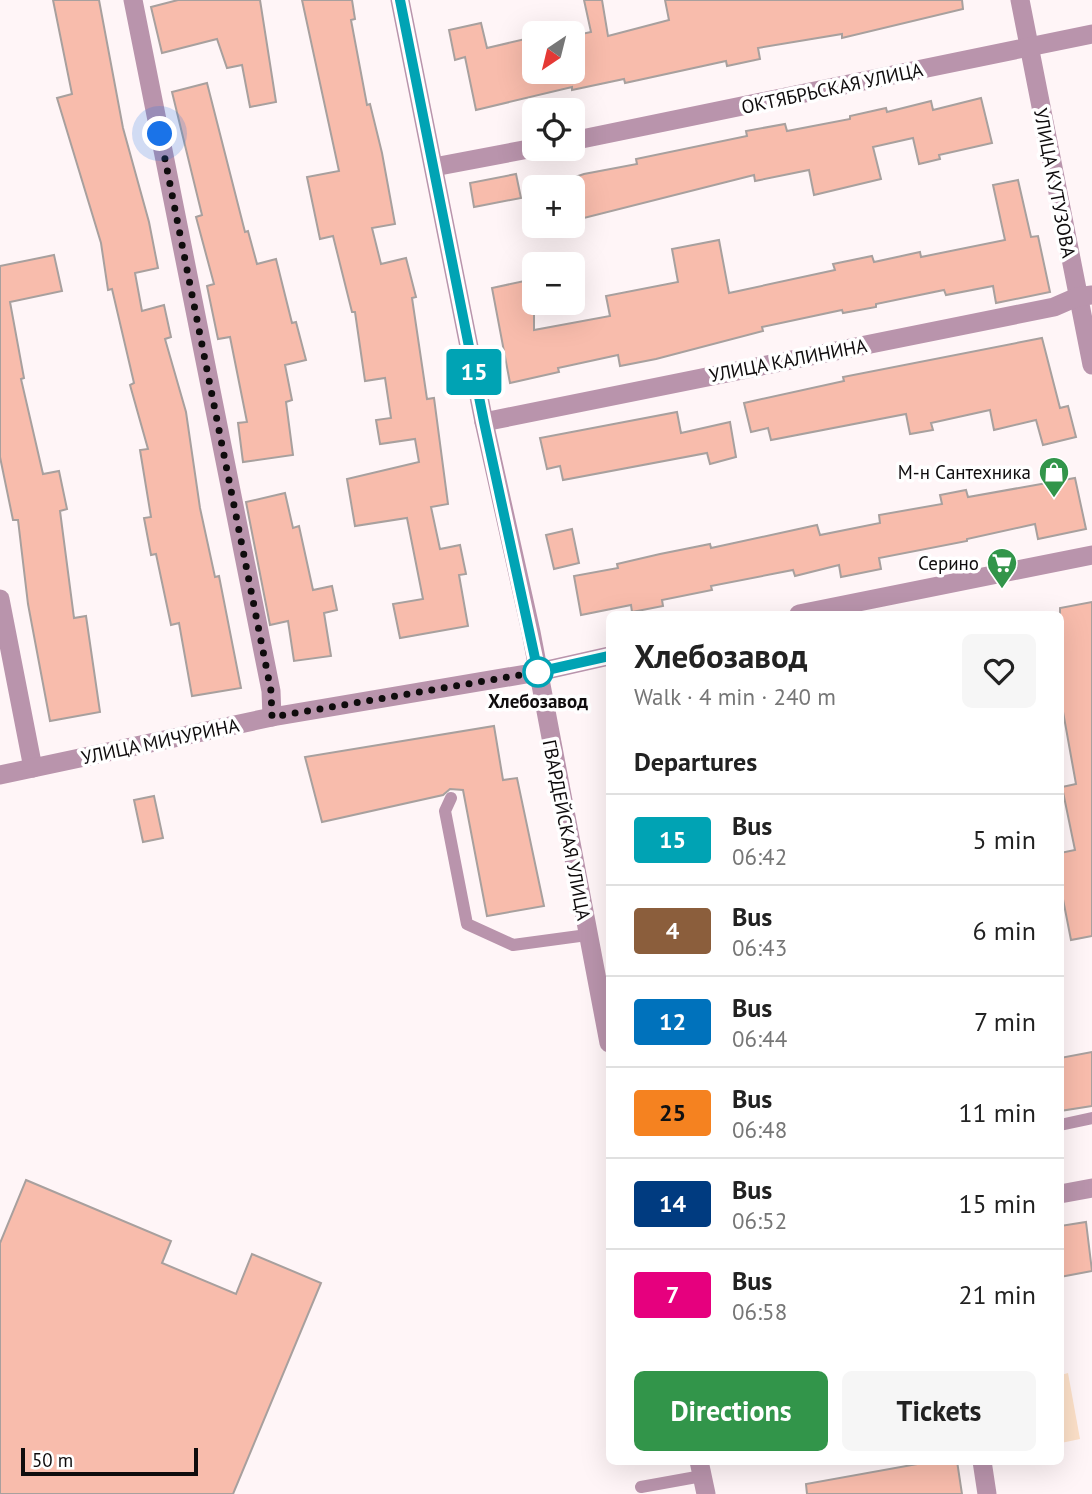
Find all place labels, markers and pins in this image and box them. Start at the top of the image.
shop icon: М-н Сантехника [1037,455,1071,499]
place label: М-н Сантехника [898,460,1031,484]
supermarket icon: Серино [985,546,1019,590]
place label: Серино [918,551,979,575]
marker: Хлебозавод [523,657,553,687]
place label: Хлебозавод [488,689,588,713]

